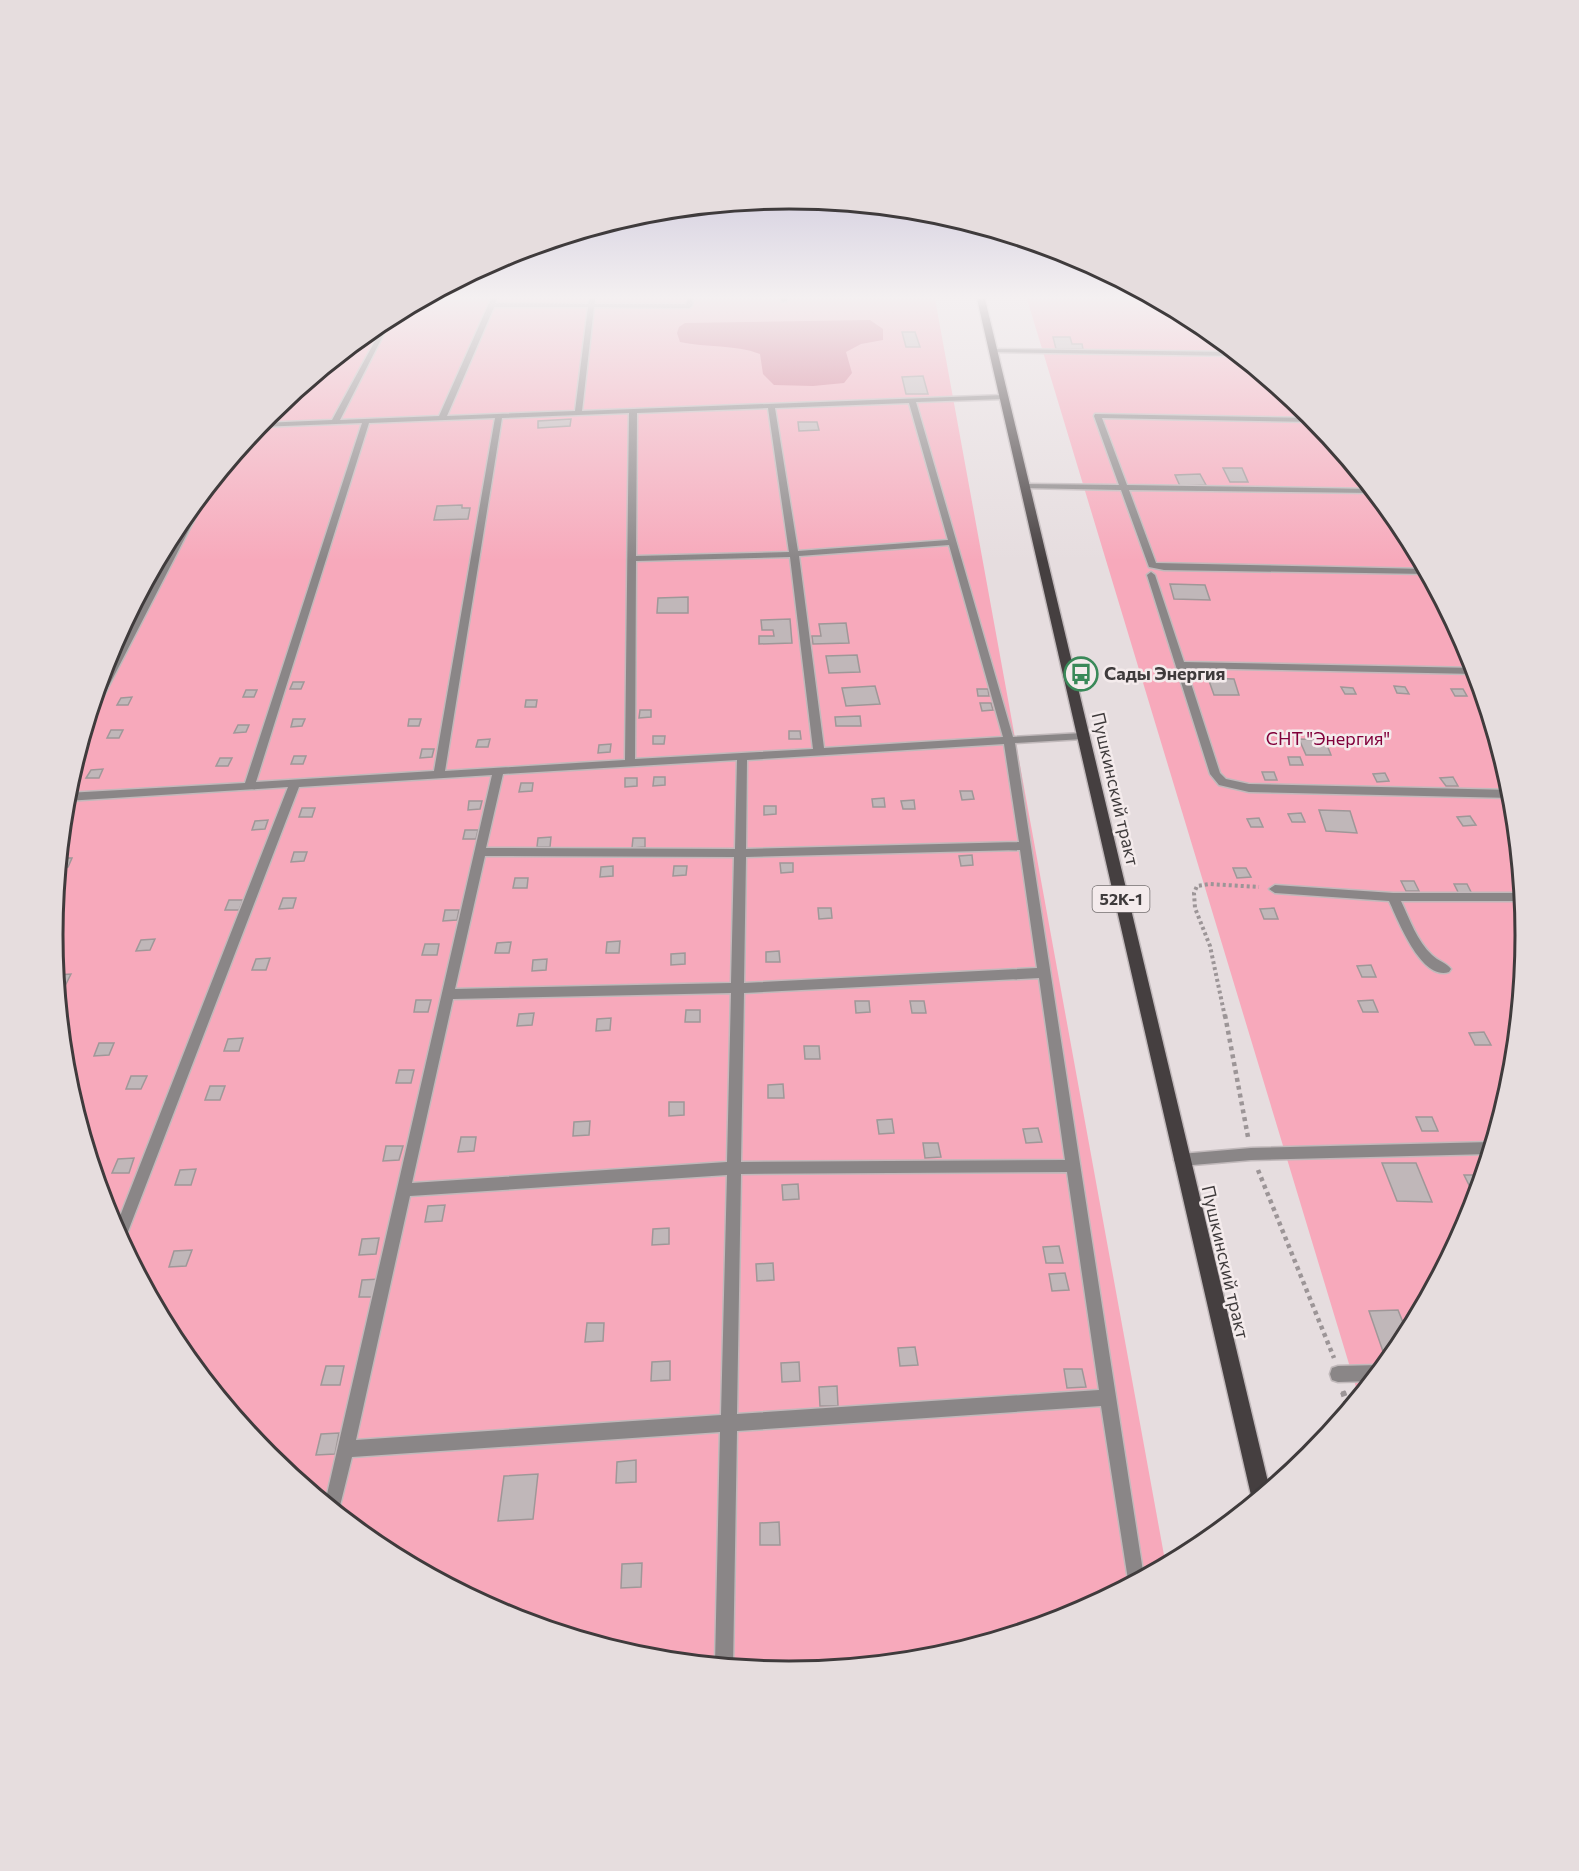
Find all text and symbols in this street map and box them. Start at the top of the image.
bus stop icon: Сады Энергия [1063,656,1099,692]
place label: Сады Энергия [1104,662,1226,684]
street label: Пушкинский тракт [1088,710,1144,868]
park label: СНТ "Энергия" [1266,727,1390,749]
road number: 52К-1 [1092,886,1150,912]
street label: Пушкинский тракт [1198,1183,1254,1341]

